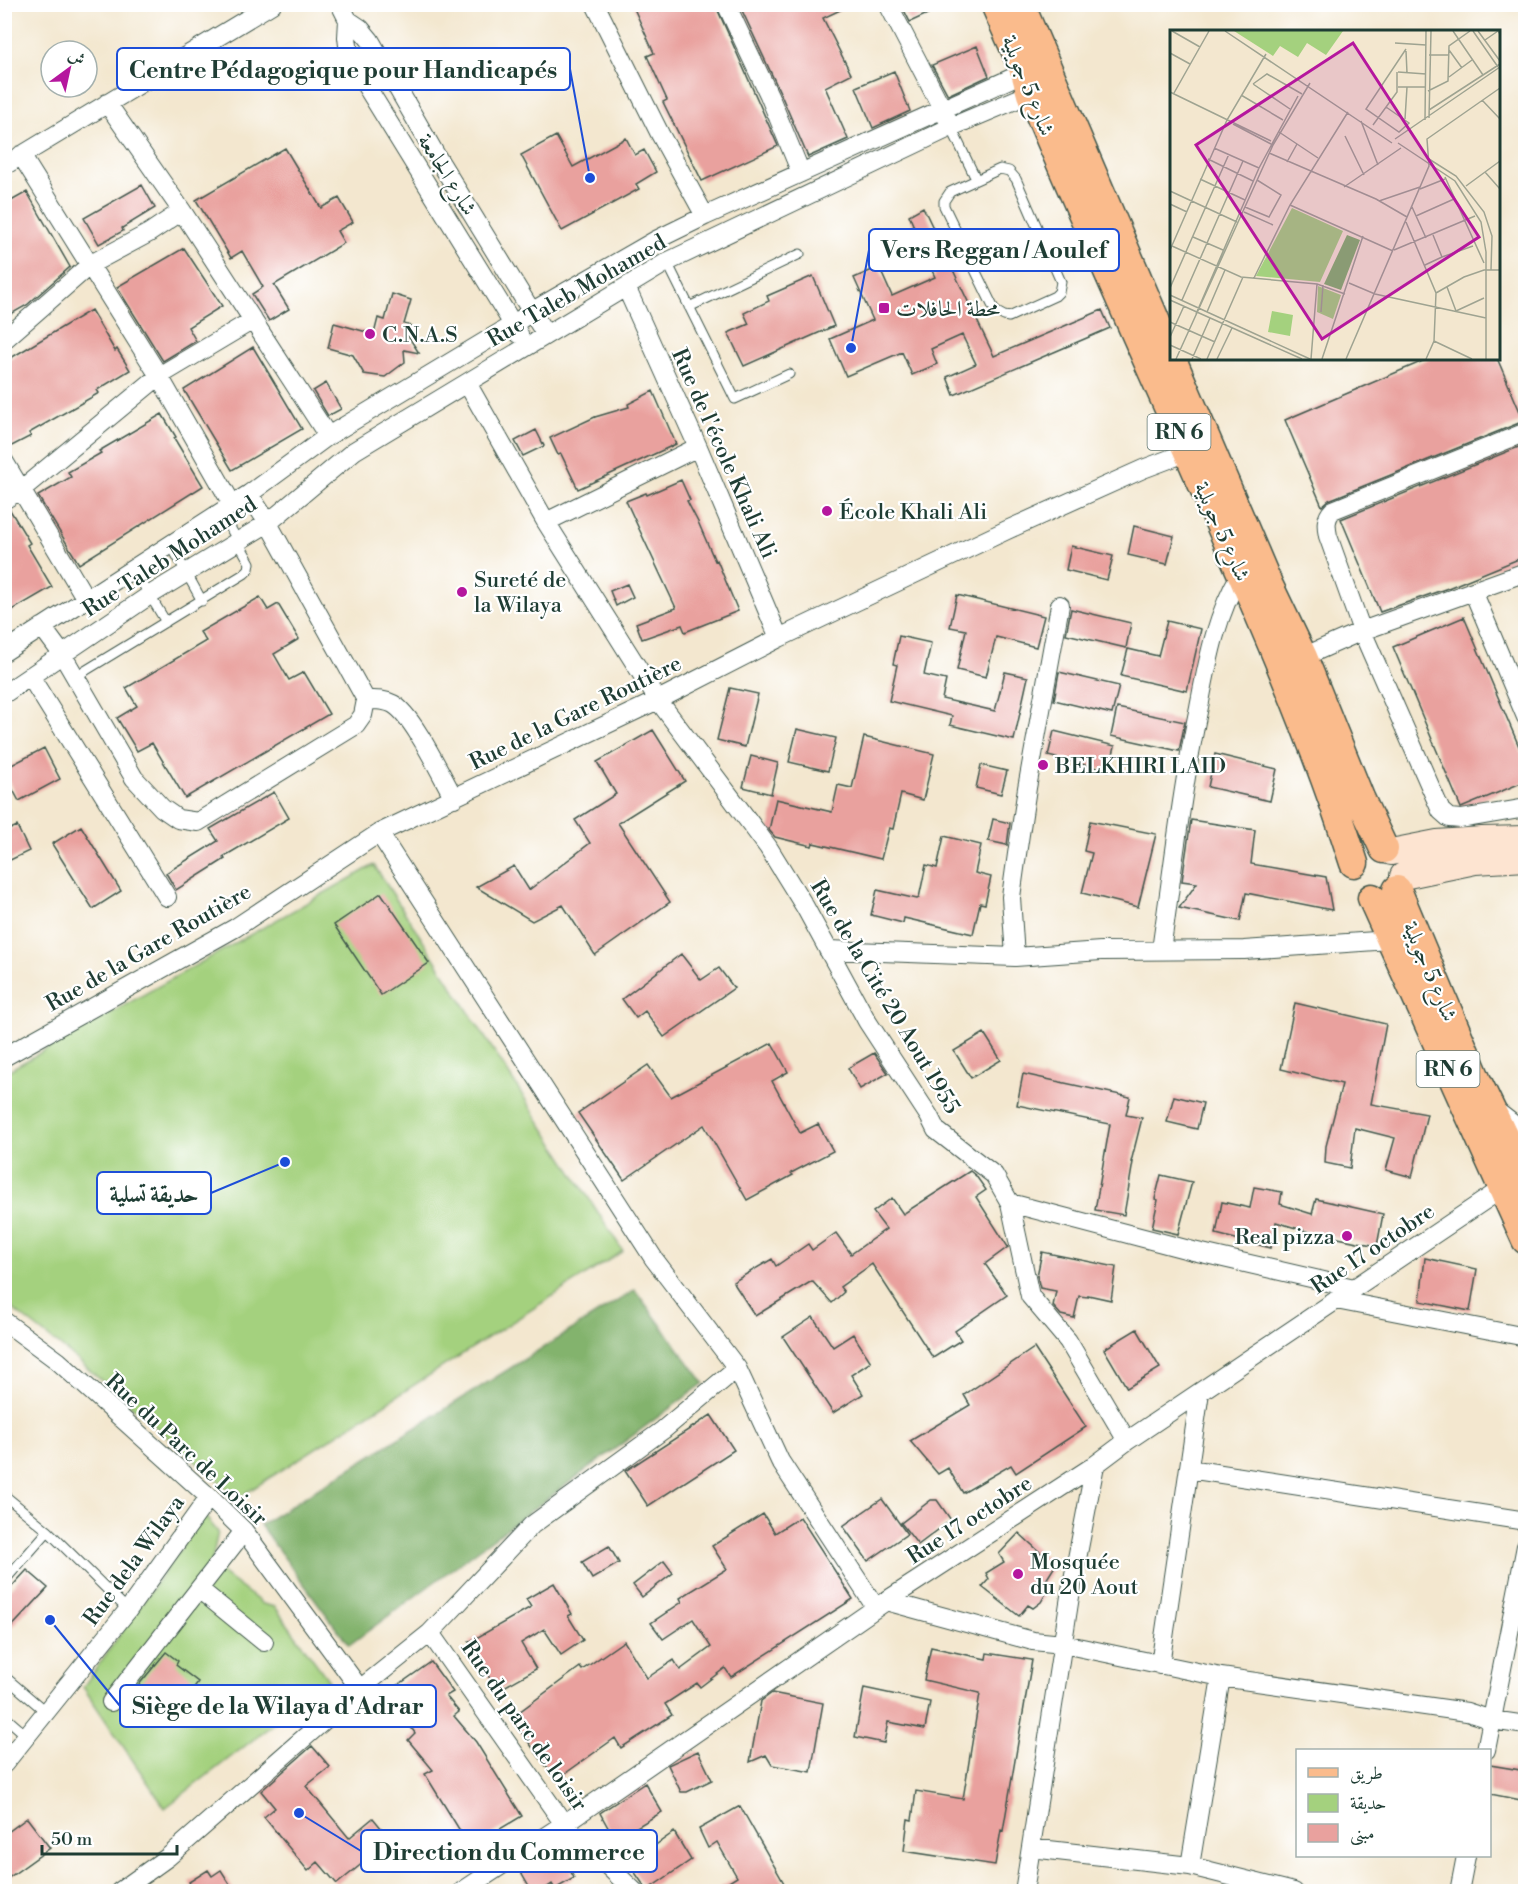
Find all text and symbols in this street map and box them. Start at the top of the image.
inset map [1170,30,1500,360]
street label: شارع 5 جويلية [991,31,1060,141]
north arrow [39,39,99,99]
text: ش [65,45,89,70]
callout: Centre Pédagogique pour Handicapés [117,48,570,90]
text: Centre Pédagogique pour Handicapés [129,56,557,86]
street label: شارع الجامعة [408,129,482,223]
street label: Rue Taleb Mohamed [482,229,672,354]
callout: Vers Reggan / Aoulef [869,229,1119,271]
text: Vers Reggan / Aoulef [880,236,1110,266]
place label: محطة الحافلات [896,296,1001,323]
marker: محطة الحافلات [877,301,891,315]
place label: C.N.A.S [382,322,458,349]
marker: C.N.A.S [363,327,377,341]
street label: Rue de l'école Khali Ali [665,344,782,563]
road number: RN 6 [1148,414,1210,450]
street label: شارع 5 جويلية [1184,478,1256,587]
street label: Rue Taleb Mohamed [78,491,262,624]
place label: École Khali Ali [839,498,987,526]
marker: École Khali Ali [820,504,834,518]
place label: Sureté de la Wilaya [474,567,566,619]
marker: Sureté de la Wilaya [455,585,469,599]
street label: Rue de la Gare Routière [465,650,686,776]
place label: BELKHIRI LAID [1054,753,1226,780]
marker: BELKHIRI LAID [1036,758,1050,772]
street label: Rue de la Cité 20 Aout 1955 [804,875,965,1119]
street label: Rue de la Gare Routière [41,878,256,1018]
street label: شارع 5 جويلية [1393,917,1463,1027]
road number: RN 6 [1416,1051,1480,1087]
callout: حديقة تسلية [97,1172,211,1214]
text: حديقة تسلية [109,1180,199,1210]
street label: Rue 17 octobre [1306,1198,1440,1301]
place label: Real pizza [1234,1224,1336,1251]
marker: Real pizza [1340,1229,1354,1243]
street label: Rue du Parc de Loisir [99,1368,273,1532]
street label: Rue 17 octobre [902,1470,1037,1571]
street label: Rue dela Wilaya [78,1490,191,1631]
place label: Mosquée du 20 Aout [1030,1549,1139,1601]
marker: Mosquée du 20 Aout [1011,1567,1025,1581]
street label: Rue du parc de loisir [455,1635,593,1816]
callout: Siège de la Wilaya d'Adrar [120,1685,436,1727]
text: Siège de la Wilaya d'Adrar [132,1692,424,1722]
legend [1296,1749,1491,1857]
text: طريق [1350,1762,1383,1785]
text: حديقة [1350,1792,1386,1815]
scale bar [42,1818,177,1856]
text: مبنى [1350,1822,1375,1846]
text: 50 m [51,1828,93,1851]
callout: Direction du Commerce [361,1830,657,1872]
text: Direction du Commerce [373,1838,645,1868]

